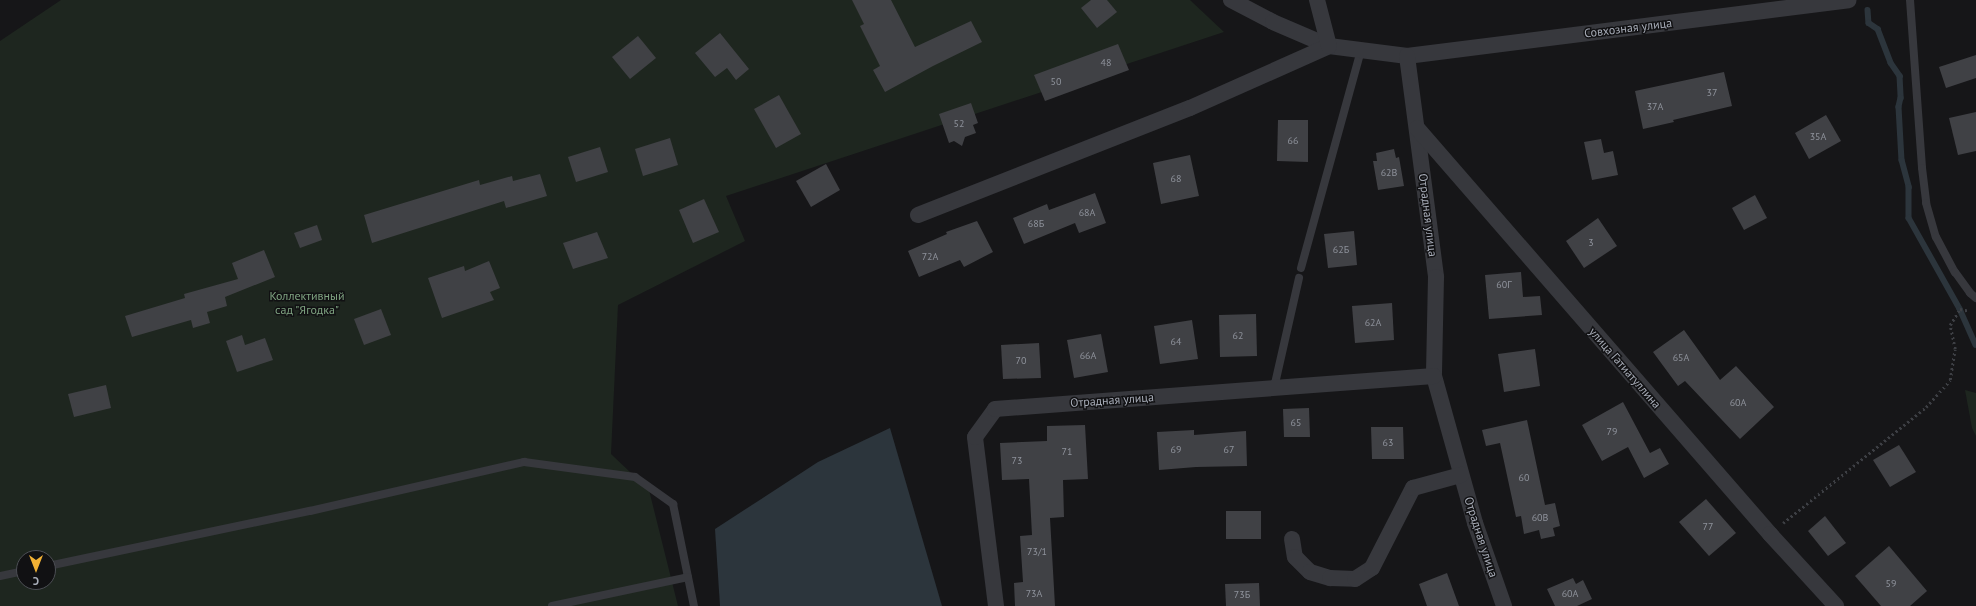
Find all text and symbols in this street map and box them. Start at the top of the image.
street label: Совхозная улица [1583,15,1673,41]
house number: 48 [1101,57,1111,69]
house number: 50 [1051,76,1061,88]
house number: 37 [1707,87,1717,99]
house number: 37А [1647,101,1663,113]
house number: 52 [954,118,964,130]
house number: 35А [1810,131,1826,143]
house number: 66 [1288,135,1298,147]
house number: 62В [1381,167,1397,179]
house number: 68 [1171,173,1181,185]
street label: Отрадная улица [1416,173,1440,257]
house number: 68А [1079,207,1095,219]
house number: 68Б [1028,218,1044,230]
house number: 3 [1588,237,1594,249]
house number: 62Б [1333,244,1349,256]
house number: 72А [922,251,938,263]
house number: 60Г [1496,279,1512,291]
park label: Коллективный сад "Ягодка" [269,289,345,317]
house number: 62А [1365,317,1381,329]
street label: улица Гатиатуллина [1586,325,1664,411]
house number: 62 [1233,330,1243,342]
house number: 64 [1171,336,1181,348]
house number: 66А [1080,350,1096,362]
house number: 65А [1673,352,1689,364]
house number: 70 [1016,355,1026,367]
street label: Отрадная улица [1070,390,1154,410]
house number: 60А [1730,397,1746,409]
house number: 65 [1291,417,1301,429]
house number: 79 [1607,426,1617,438]
house number: 63 [1383,437,1393,449]
house number: 69 [1171,444,1181,456]
house number: 67 [1224,444,1234,456]
house number: 71 [1062,446,1072,458]
house number: 73 [1012,455,1022,467]
house number: 60 [1519,472,1529,484]
street label: Отрадная улица [1461,495,1501,579]
house number: 60В [1532,512,1548,524]
house number: 77 [1703,521,1713,533]
house number: 73/1 [1027,546,1047,558]
north arrow [16,550,56,590]
text: С [33,574,39,588]
house number: 59 [1886,578,1896,590]
house number: 73А [1026,588,1042,600]
house number: 60А [1562,588,1578,600]
house number: 73Б [1234,589,1250,601]

